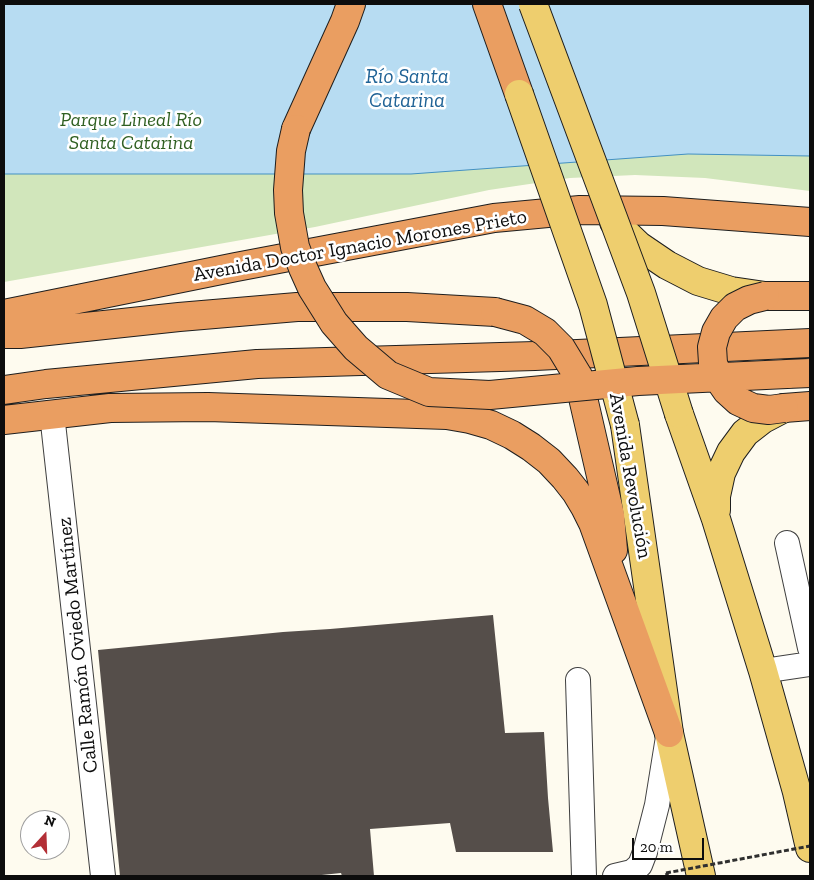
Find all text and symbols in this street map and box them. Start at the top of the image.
water label: Río Santa Catarina [365,64,449,114]
park label: Parque Lineal Río Santa Catarina [60,108,202,155]
street label: Avenida Doctor Ignacio Morones Prieto [191,205,529,287]
street label: Avenida Revolución [604,391,656,561]
street label: Calle Ramón Oviedo Martínez [53,516,103,774]
north arrow [20,810,70,860]
text: N [42,812,58,831]
scale bar [634,828,706,860]
text: 20 m [640,838,673,856]

